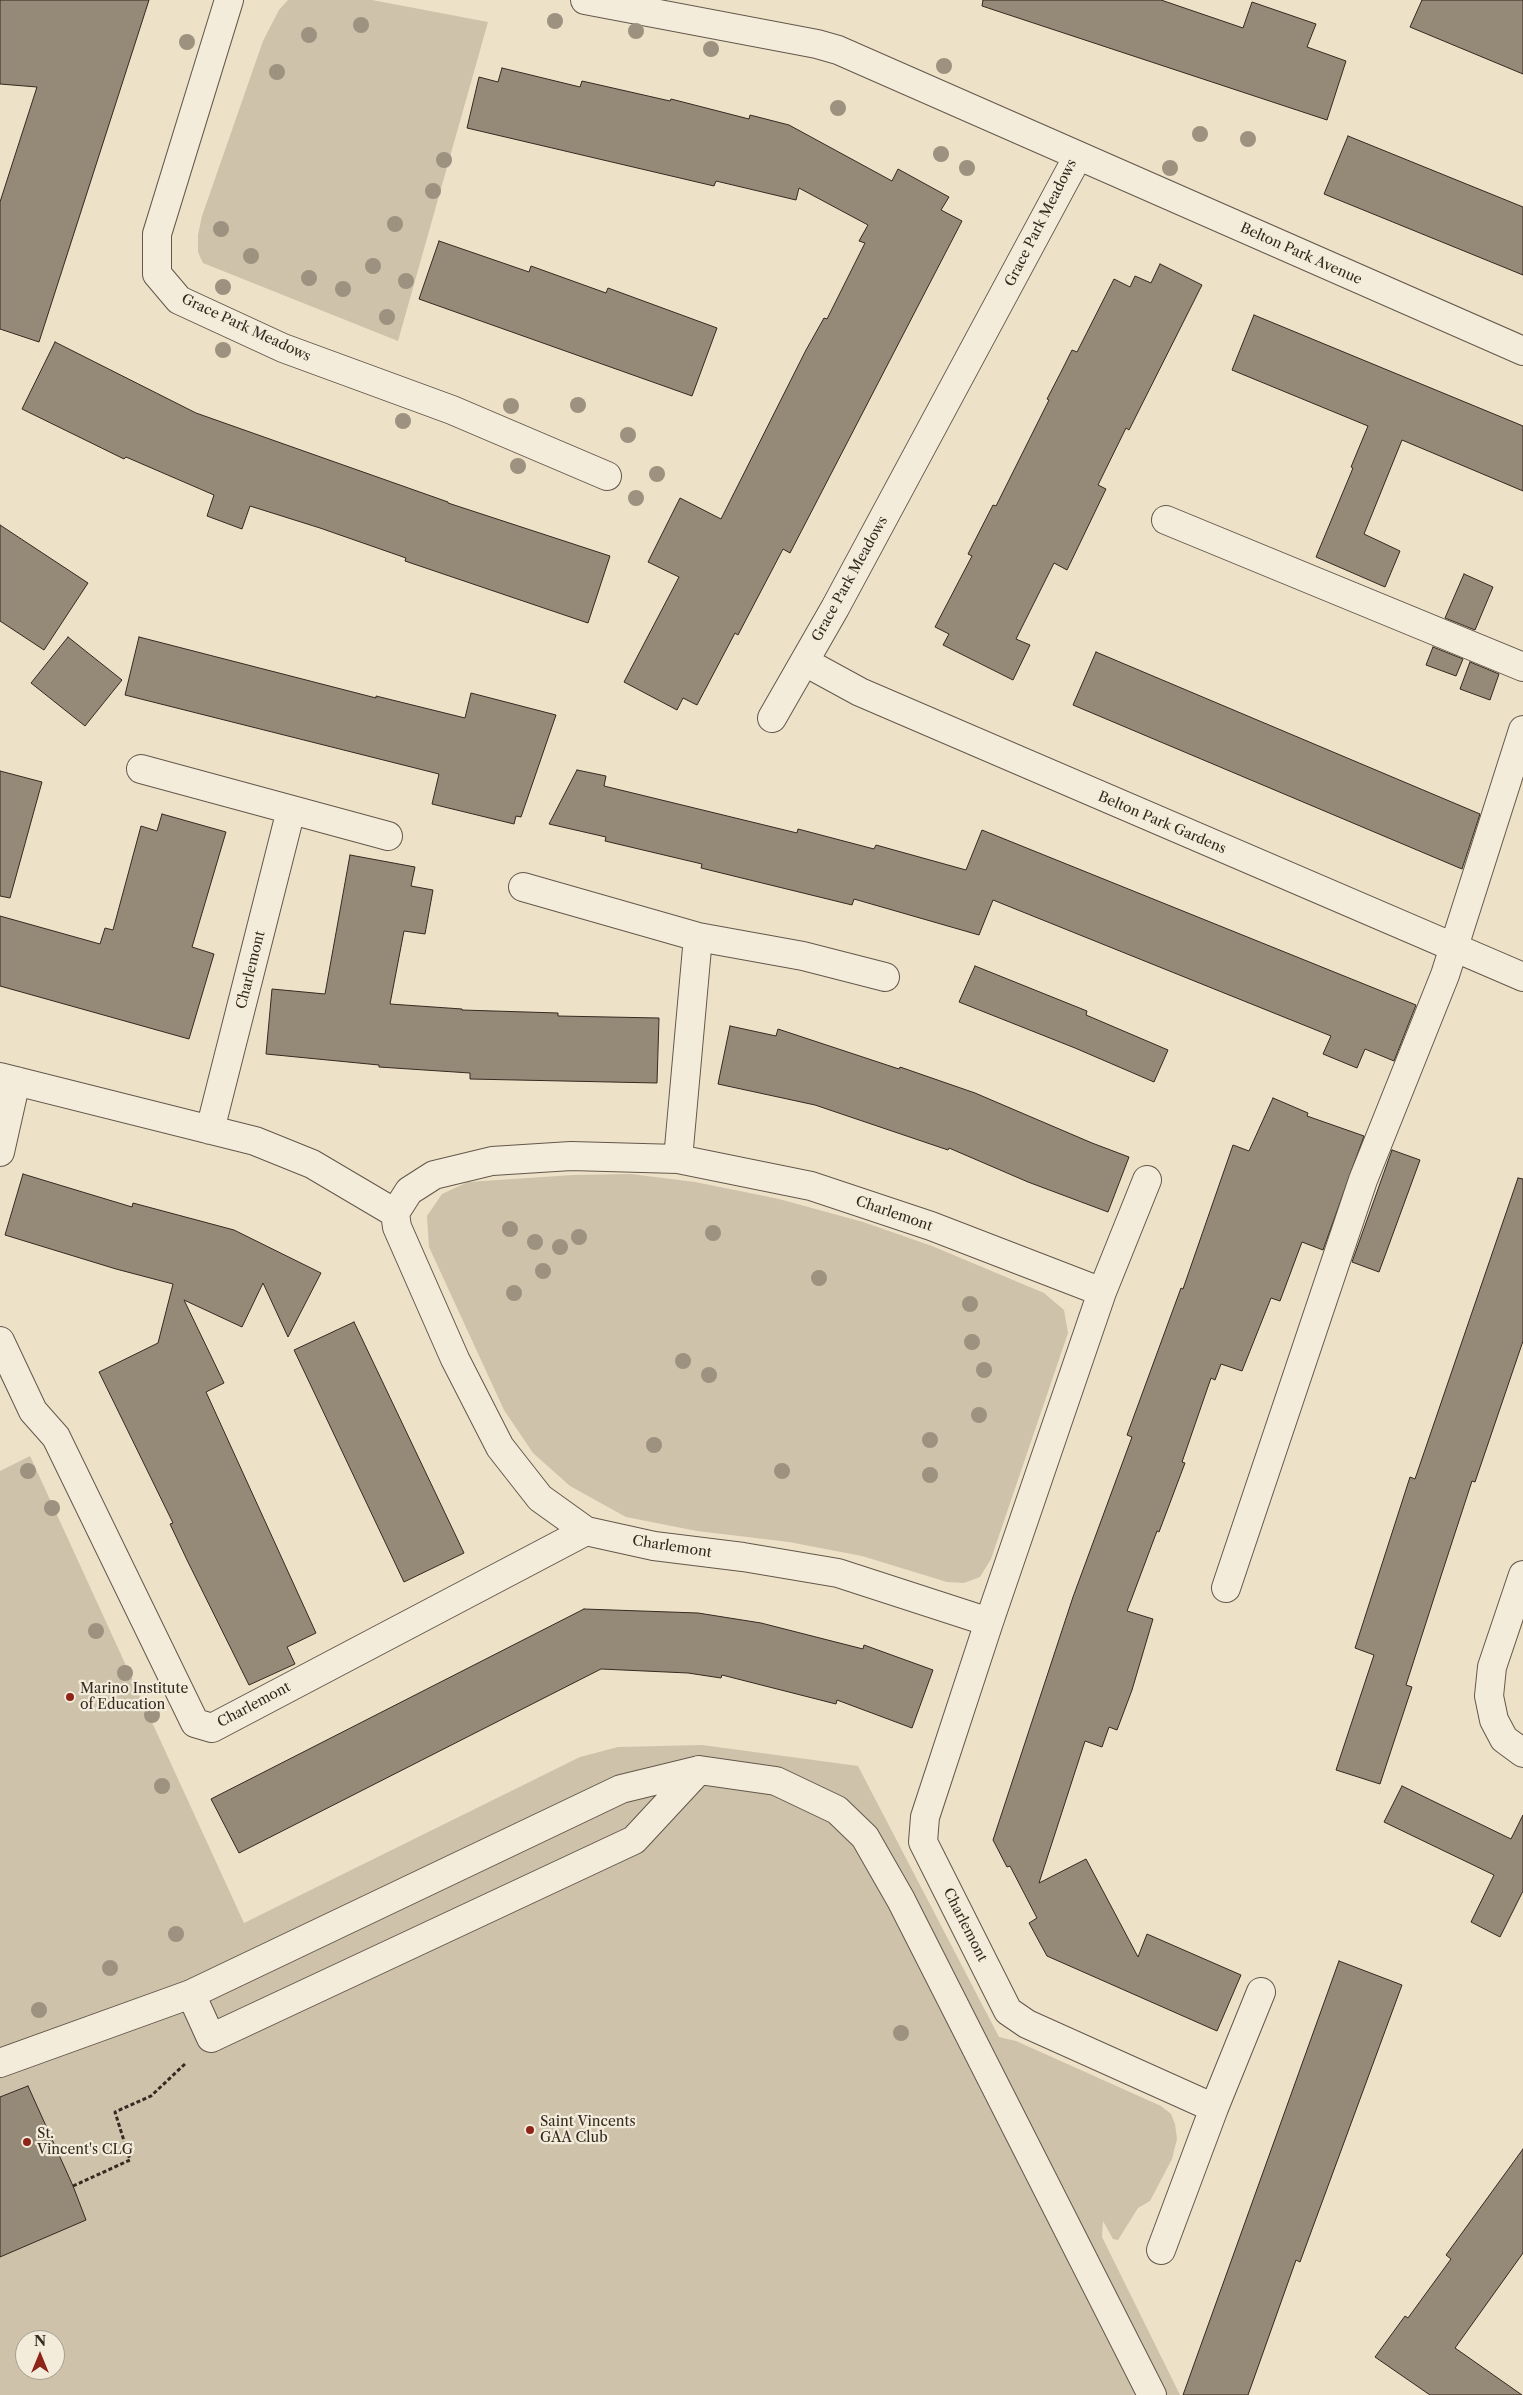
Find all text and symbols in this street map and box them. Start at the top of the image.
street label: Grace Park Meadows [1002,156,1080,290]
street label: Belton Park Avenue [1237,220,1365,288]
street label: Grace Park Meadows [179,291,313,365]
street label: Grace Park Meadows [809,513,891,645]
street label: Belton Park Gardens [1095,788,1229,858]
street label: Charlemont [233,929,269,1011]
street label: Charlemont [853,1193,935,1235]
street label: Charlemont [631,1532,713,1562]
street label: Charlemont [215,1679,293,1731]
place label: Marino Institute of Education [80,1681,188,1714]
marker: Marino Institute of Education [64,1691,76,1703]
street label: Charlemont [939,1885,991,1965]
place label: Saint Vincents GAA Club [540,2114,636,2146]
marker: Saint Vincents GAA Club [524,2124,536,2136]
place label: St. Vincent's CLG [37,2126,133,2158]
marker: St. Vincent's CLG [21,2136,33,2148]
north arrow [15,2330,65,2380]
text: N [34,2332,46,2350]

